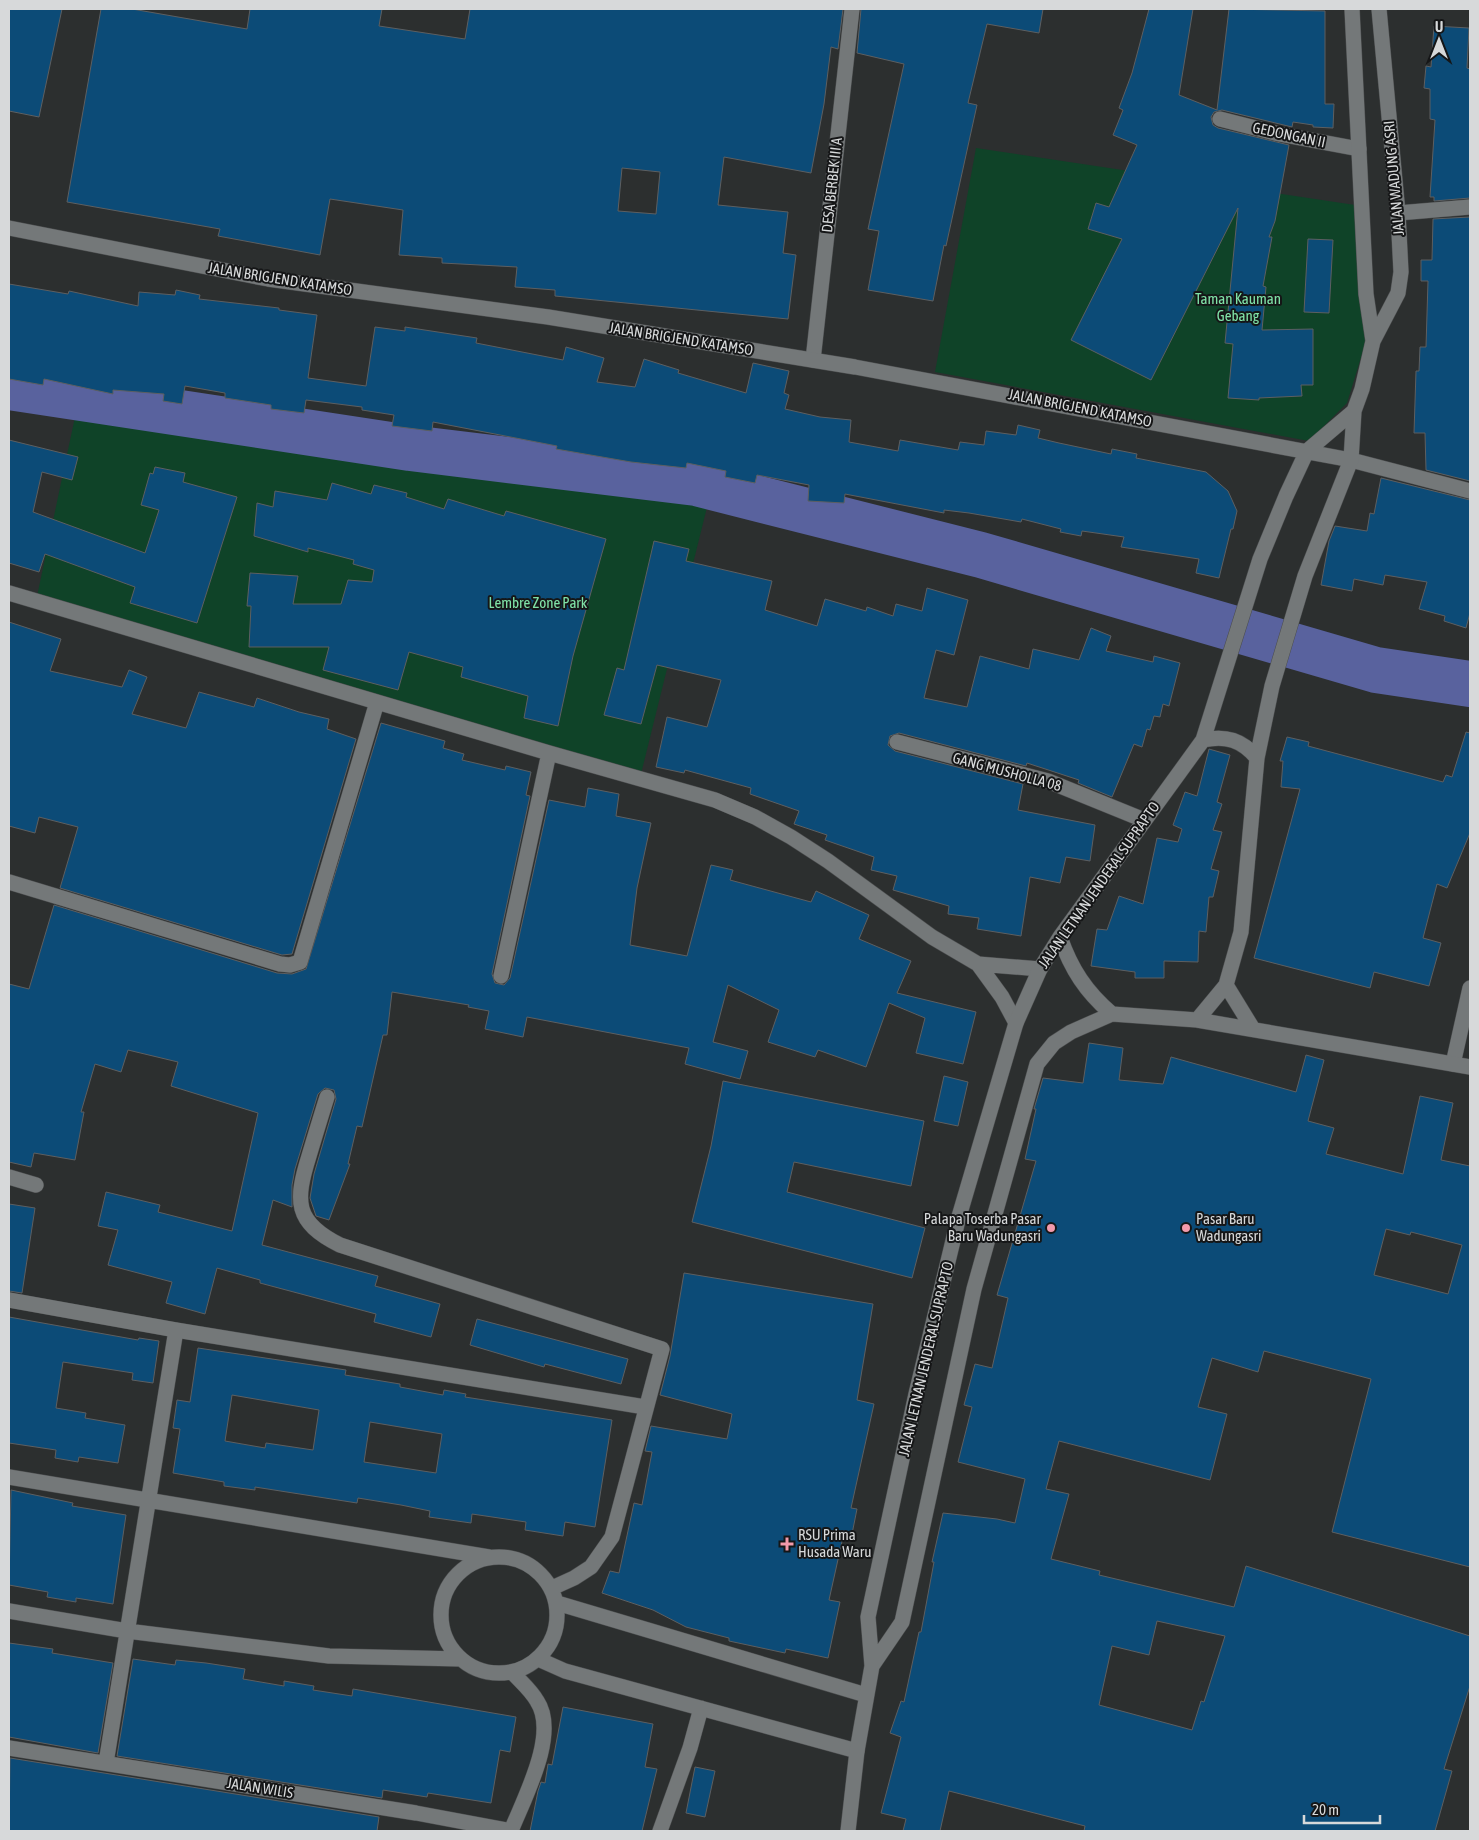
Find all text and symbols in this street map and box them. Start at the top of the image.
north arrow [1414,15,1464,65]
text: U [1435,19,1443,35]
street label: GEDONGAN II [1251,118,1327,151]
street label: JALAN WADUNG ASRI [1380,120,1407,236]
street label: DESA BERBEK III A [818,136,845,233]
street label: JALAN BRIGJEND KATAMSO [207,259,354,298]
park label: Taman Kauman Gebang [1195,290,1281,324]
street label: JALAN BRIGJEND KATAMSO [608,319,755,358]
street label: JALAN BRIGJEND KATAMSO [1007,385,1153,430]
park label: Lembre Zone Park [489,594,588,611]
street label: GANG MUSHOLLA 08 [951,749,1063,794]
street label: JALAN LETNAN JENDERAL SUPRAPTO [1034,798,1163,971]
place label: Palapa Toserba Pasar Baru Wadungasri [924,1210,1042,1244]
place label: Pasar Baru Wadungasri [1196,1210,1261,1244]
marker: Palapa Toserba Pasar Baru Wadungasri [1045,1222,1057,1234]
marker: Pasar Baru Wadungasri [1180,1222,1192,1234]
street label: JALAN LETNAN JENDERAL SUPRAPTO [895,1260,956,1458]
place label: RSU Prima Husada Waru [798,1526,871,1560]
marker: RSU Prima Husada Waru [780,1537,794,1551]
street label: JALAN WILIS [226,1774,294,1801]
scale bar [1304,1792,1380,1824]
text: 20 m [1312,1801,1339,1818]

